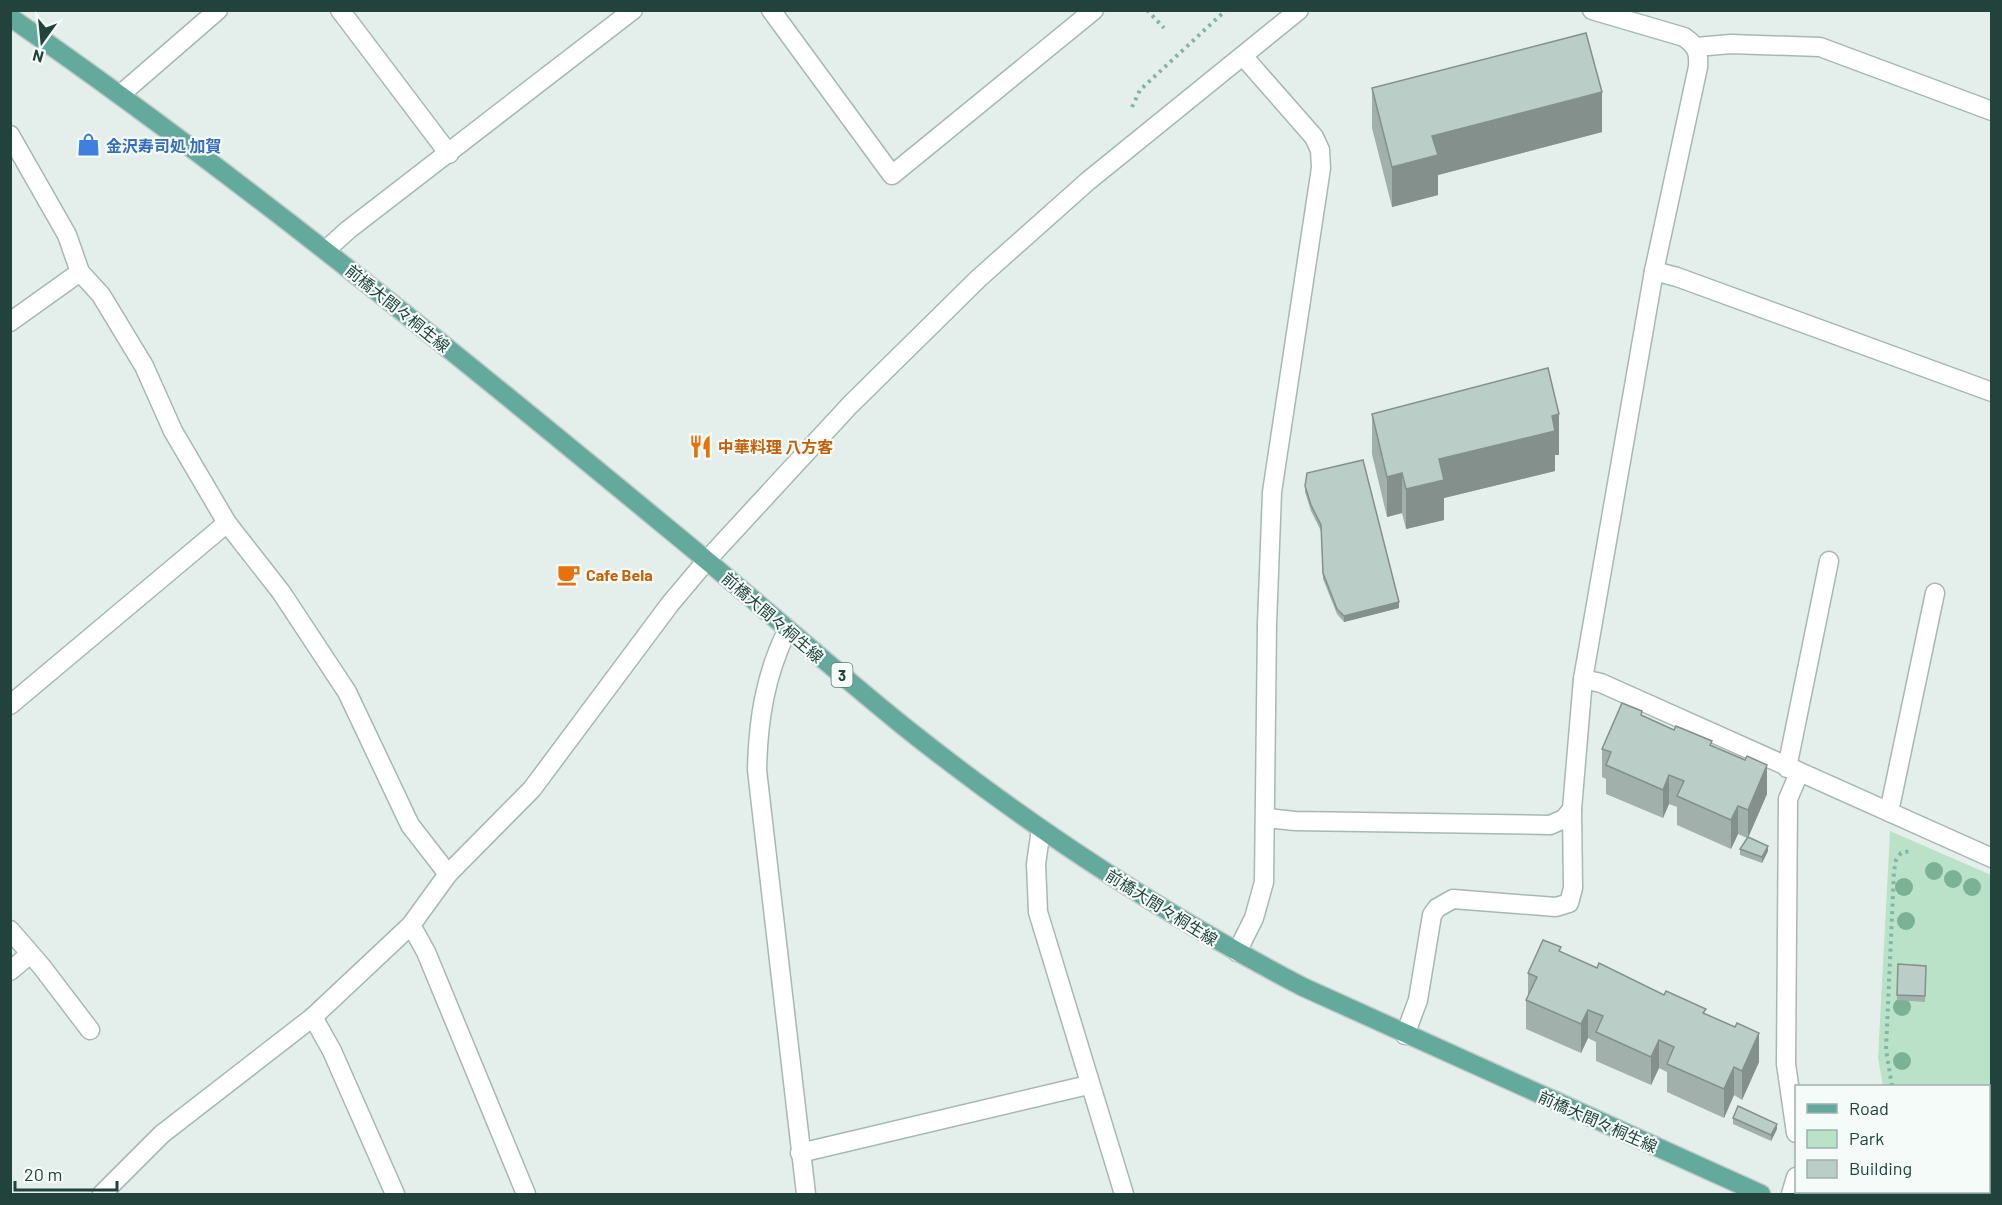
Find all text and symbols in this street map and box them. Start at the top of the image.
north arrow [12,12,72,72]
text: N [30,46,46,68]
shop icon: 金沢寿司処 加賀 [75,132,101,158]
place label: 金沢寿司処 加賀 [106,136,221,155]
street label: 前橋大間々桐生線 [342,260,454,356]
restaurant icon: 中華料理 八方客 [687,433,713,459]
place label: 中華料理 八方客 [718,437,833,456]
cafe icon: Cafe Bela [555,561,581,587]
place label: Cafe Bela [586,565,653,584]
street label: 前橋大間々桐生線 [718,568,828,666]
road number: 3 [832,663,852,687]
street label: 前橋大間々桐生線 [1103,865,1221,949]
legend [1795,1085,1990,1193]
street label: 前橋大間々桐生線 [1536,1086,1660,1156]
text: Road [1849,1097,1889,1119]
text: Park [1849,1127,1884,1149]
scale bar [15,1154,117,1192]
text: Building [1849,1157,1912,1179]
text: 20 m [24,1163,62,1185]

